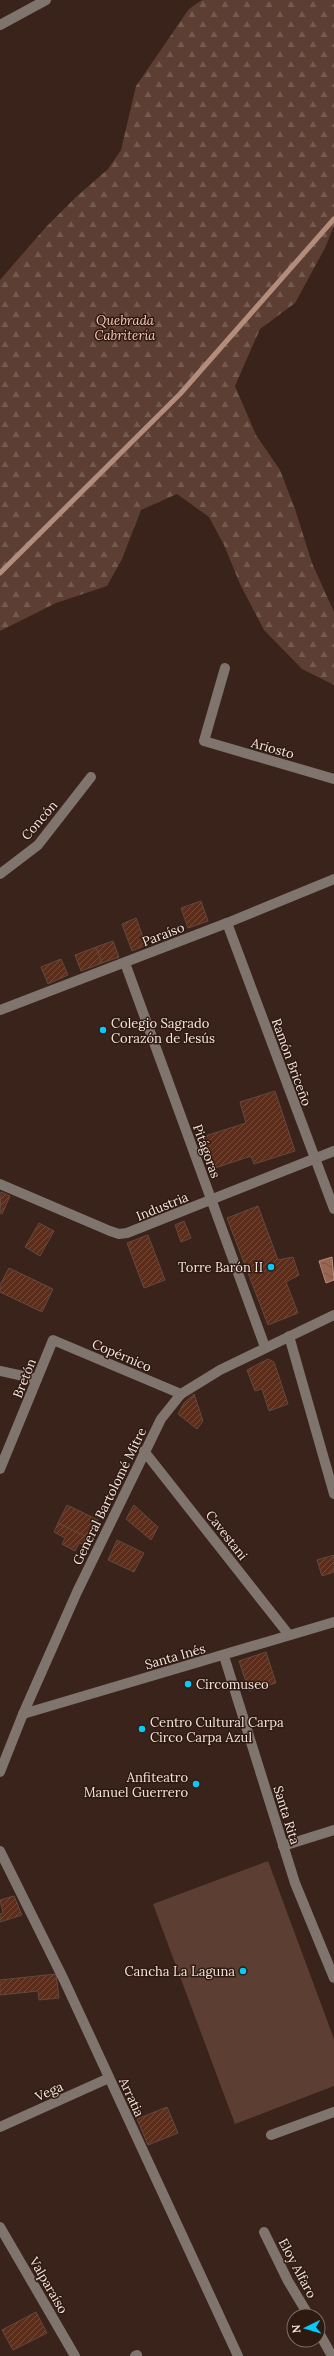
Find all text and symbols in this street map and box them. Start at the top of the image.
park label: Quebrada Cabritería [95,312,156,344]
street label: Ariosto [249,734,297,763]
street label: Concón [18,797,61,844]
street label: Paraíso [140,919,187,950]
place label: Colegio Sagrado Corazón de Jesús [111,1015,215,1047]
street label: Ramón Briceño [268,1016,315,1109]
marker: Colegio Sagrado Corazón de Jesús [98,1025,108,1035]
street label: Pitágoras [189,1122,224,1181]
street label: Industria [134,1188,191,1225]
place label: Torre Barón II [178,1259,263,1276]
marker: Torre Barón II [266,1262,276,1272]
street label: Copérnico [89,1335,155,1376]
street label: Bretón [9,1356,40,1400]
street label: General Bartolomé Mitre [69,1425,150,1568]
street label: Cavestani [202,1507,252,1564]
street label: Santa Inés [143,1640,207,1673]
place label: Circomuseo [196,1676,269,1693]
marker: Circomuseo [183,1679,193,1689]
place label: Centro Cultural Carpa Circo Carpa Azul [150,1714,284,1746]
marker: Centro Cultural Carpa Circo Carpa Azul [137,1724,147,1734]
place label: Anfiteatro Manuel Guerrero [84,1769,188,1801]
marker: Anfiteatro Manuel Guerrero [191,1779,201,1789]
street label: Santa Rita [270,1784,304,1847]
place label: Cancha La Laguna [124,1963,235,1980]
marker: Cancha La Laguna [238,1966,248,1976]
street label: Arratia [115,2074,148,2120]
street label: Vega [32,2078,66,2106]
street label: Eloy Alfaro [275,2235,321,2301]
street label: Valparaíso [25,2253,72,2317]
north arrow [286,2308,326,2348]
text: N [289,2324,303,2334]

